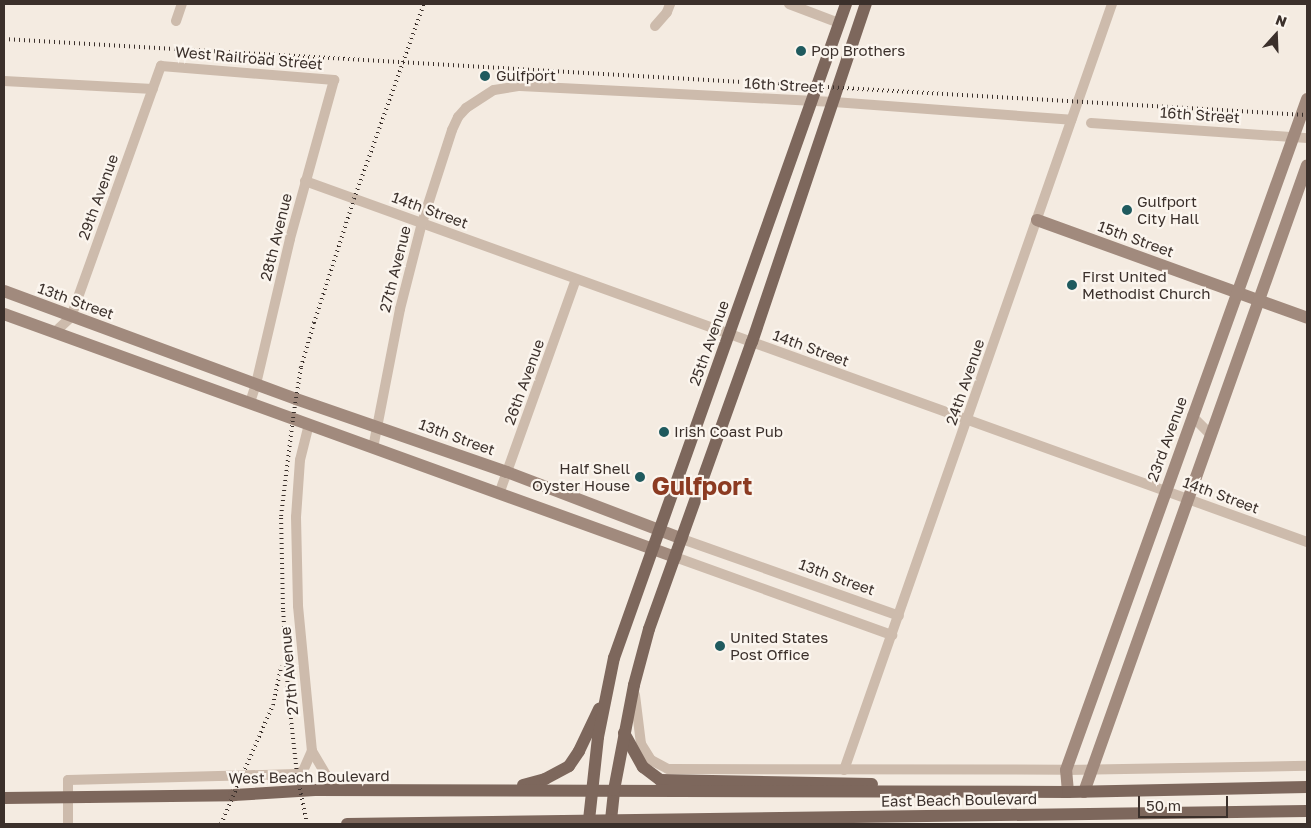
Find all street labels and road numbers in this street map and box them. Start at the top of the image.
street label: West Railroad Street [174,43,324,73]
street label: 16th Street [744,74,824,96]
street label: 16th Street [1160,103,1240,127]
street label: 29th Avenue [74,152,122,242]
street label: 14th Street [389,188,471,232]
street label: 28th Avenue [256,191,296,283]
street label: 15th Street [1096,217,1176,261]
street label: 27th Avenue [376,224,414,314]
street label: 13th Street [36,279,116,323]
street label: 25th Avenue [685,298,733,388]
street label: 14th Street [770,326,852,370]
street label: 26th Avenue [500,337,548,427]
street label: 24th Avenue [942,337,988,427]
street label: 23rd Avenue [1143,394,1191,484]
street label: 13th Street [417,415,497,459]
street label: 14th Street [1180,473,1262,517]
street label: 13th Street [797,555,877,599]
street label: 27th Avenue [276,626,302,716]
street label: West Beach Boulevard [228,767,390,787]
street label: East Beach Boulevard [881,790,1037,810]

